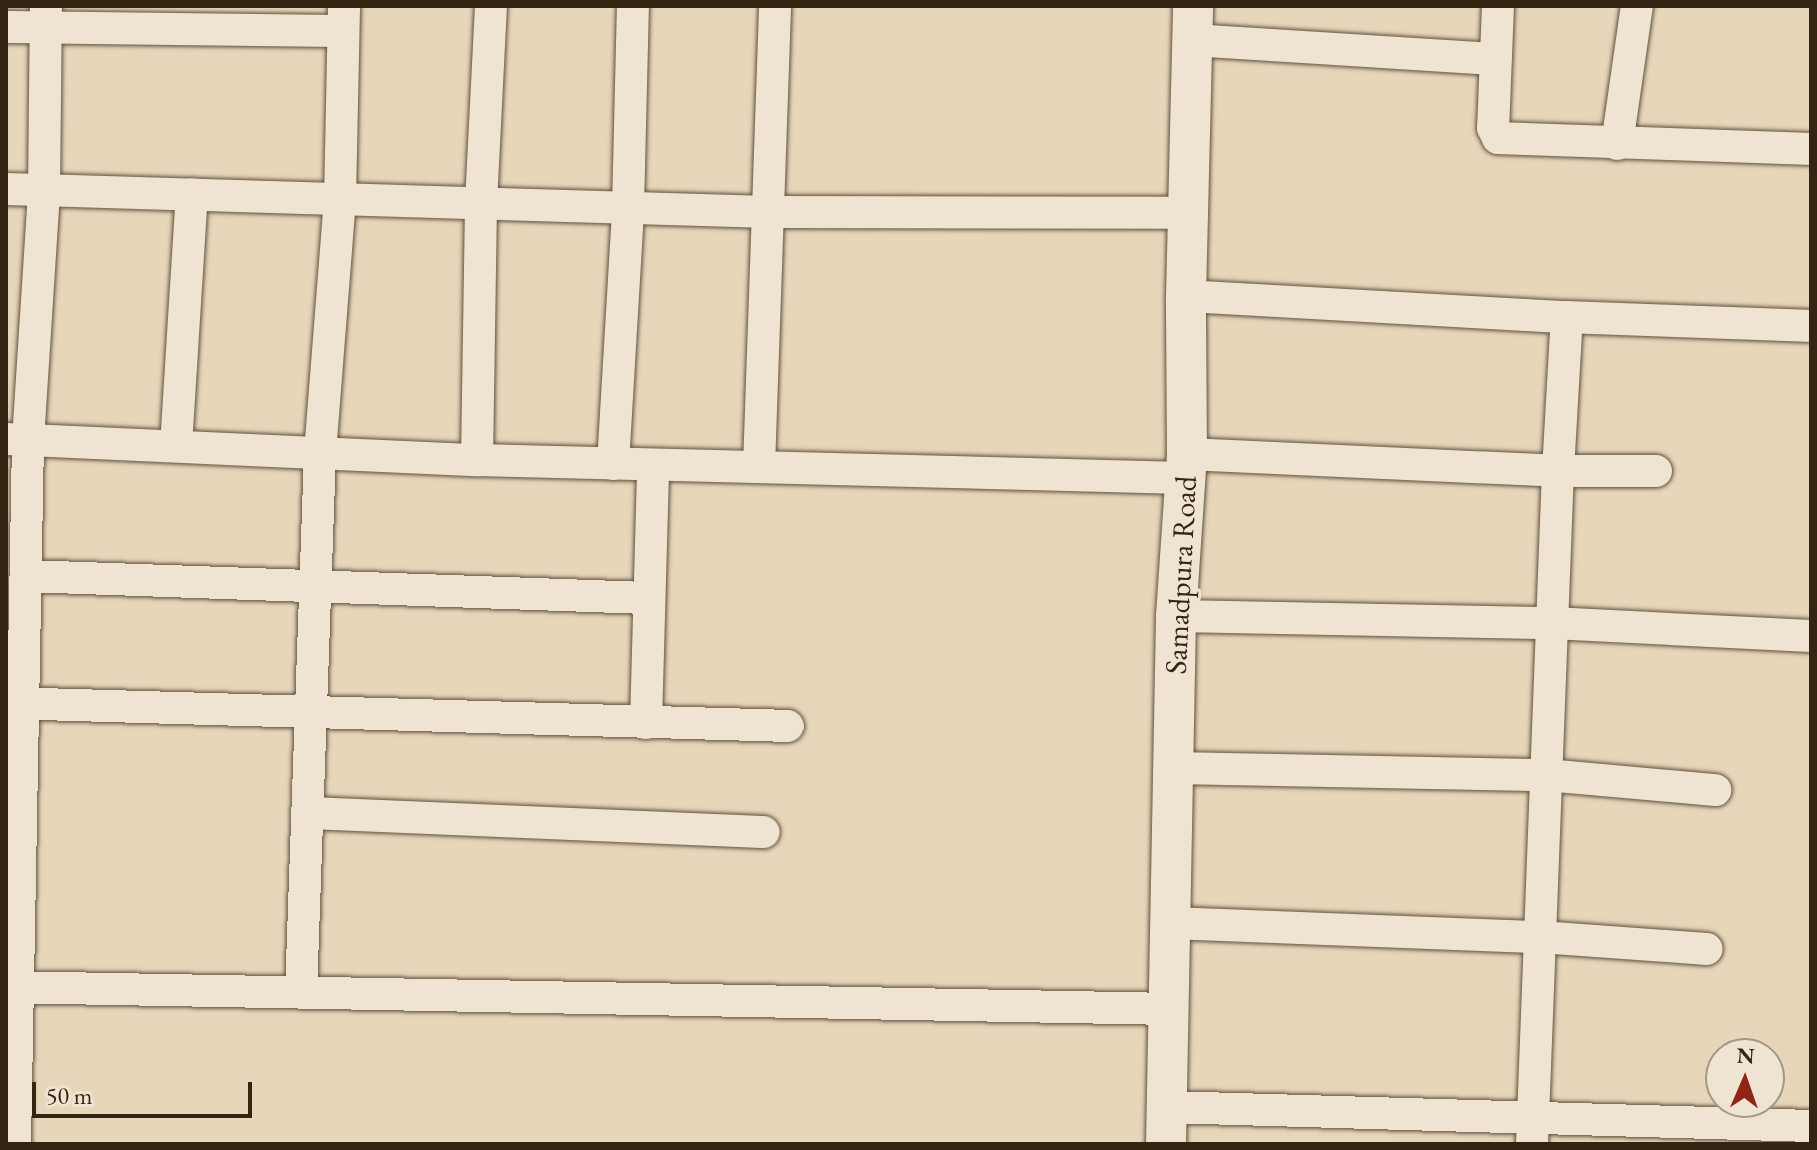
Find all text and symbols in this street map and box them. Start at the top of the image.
street label: Samadpura Road [1158,475,1204,675]
north arrow [1705,1038,1785,1118]
text: N [1736,1041,1755,1070]
scale bar [36,1066,256,1116]
text: 50 m [46,1080,93,1111]

